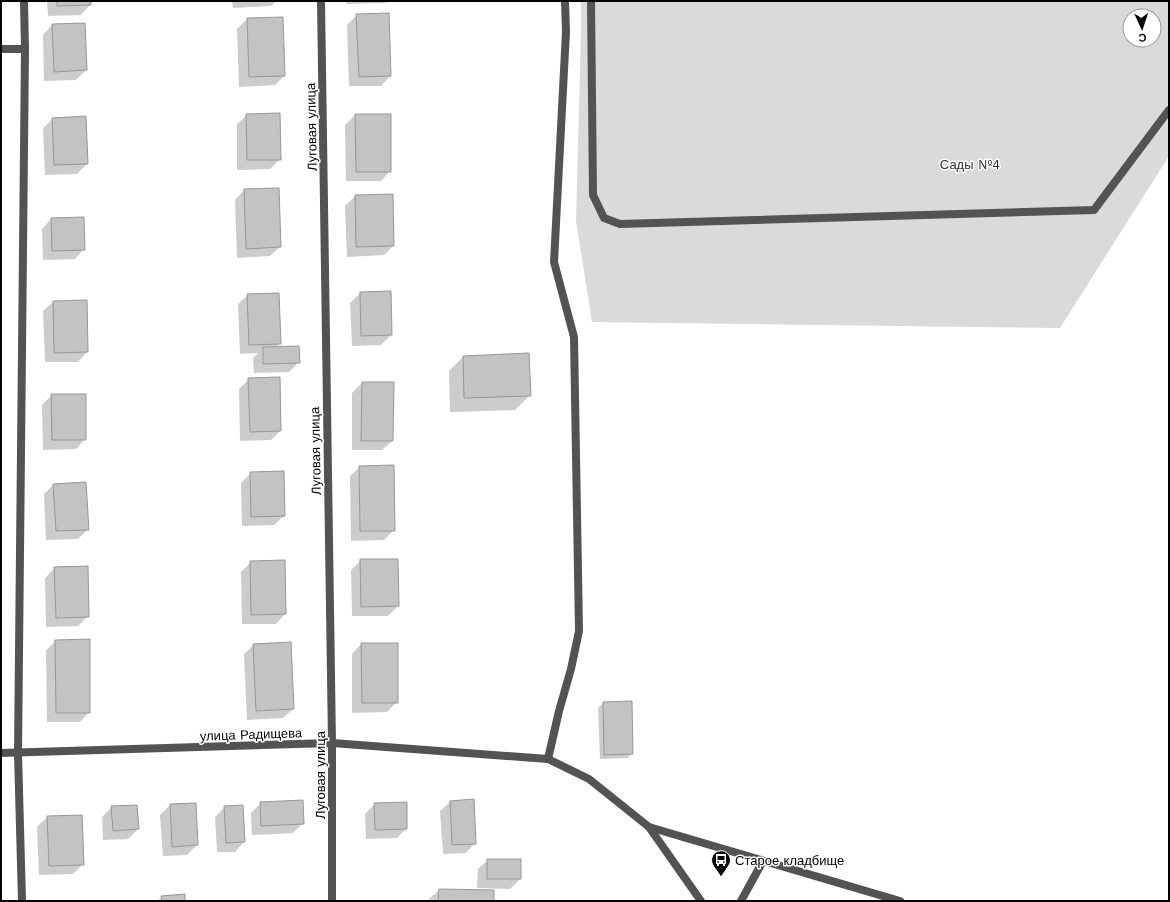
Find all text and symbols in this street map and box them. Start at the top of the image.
north arrow [1122,8,1162,48]
text: С [1138,31,1147,44]
street label: Луговая улица [303,82,320,171]
park label: Сады №4 [940,157,1000,172]
street label: Луговая улица [307,406,324,495]
street label: улица Радищева [200,725,303,744]
street label: Луговая улица [313,730,328,819]
bus stop icon: Старое кладбище [710,849,732,877]
place label: Старое кладбище [735,853,844,868]

